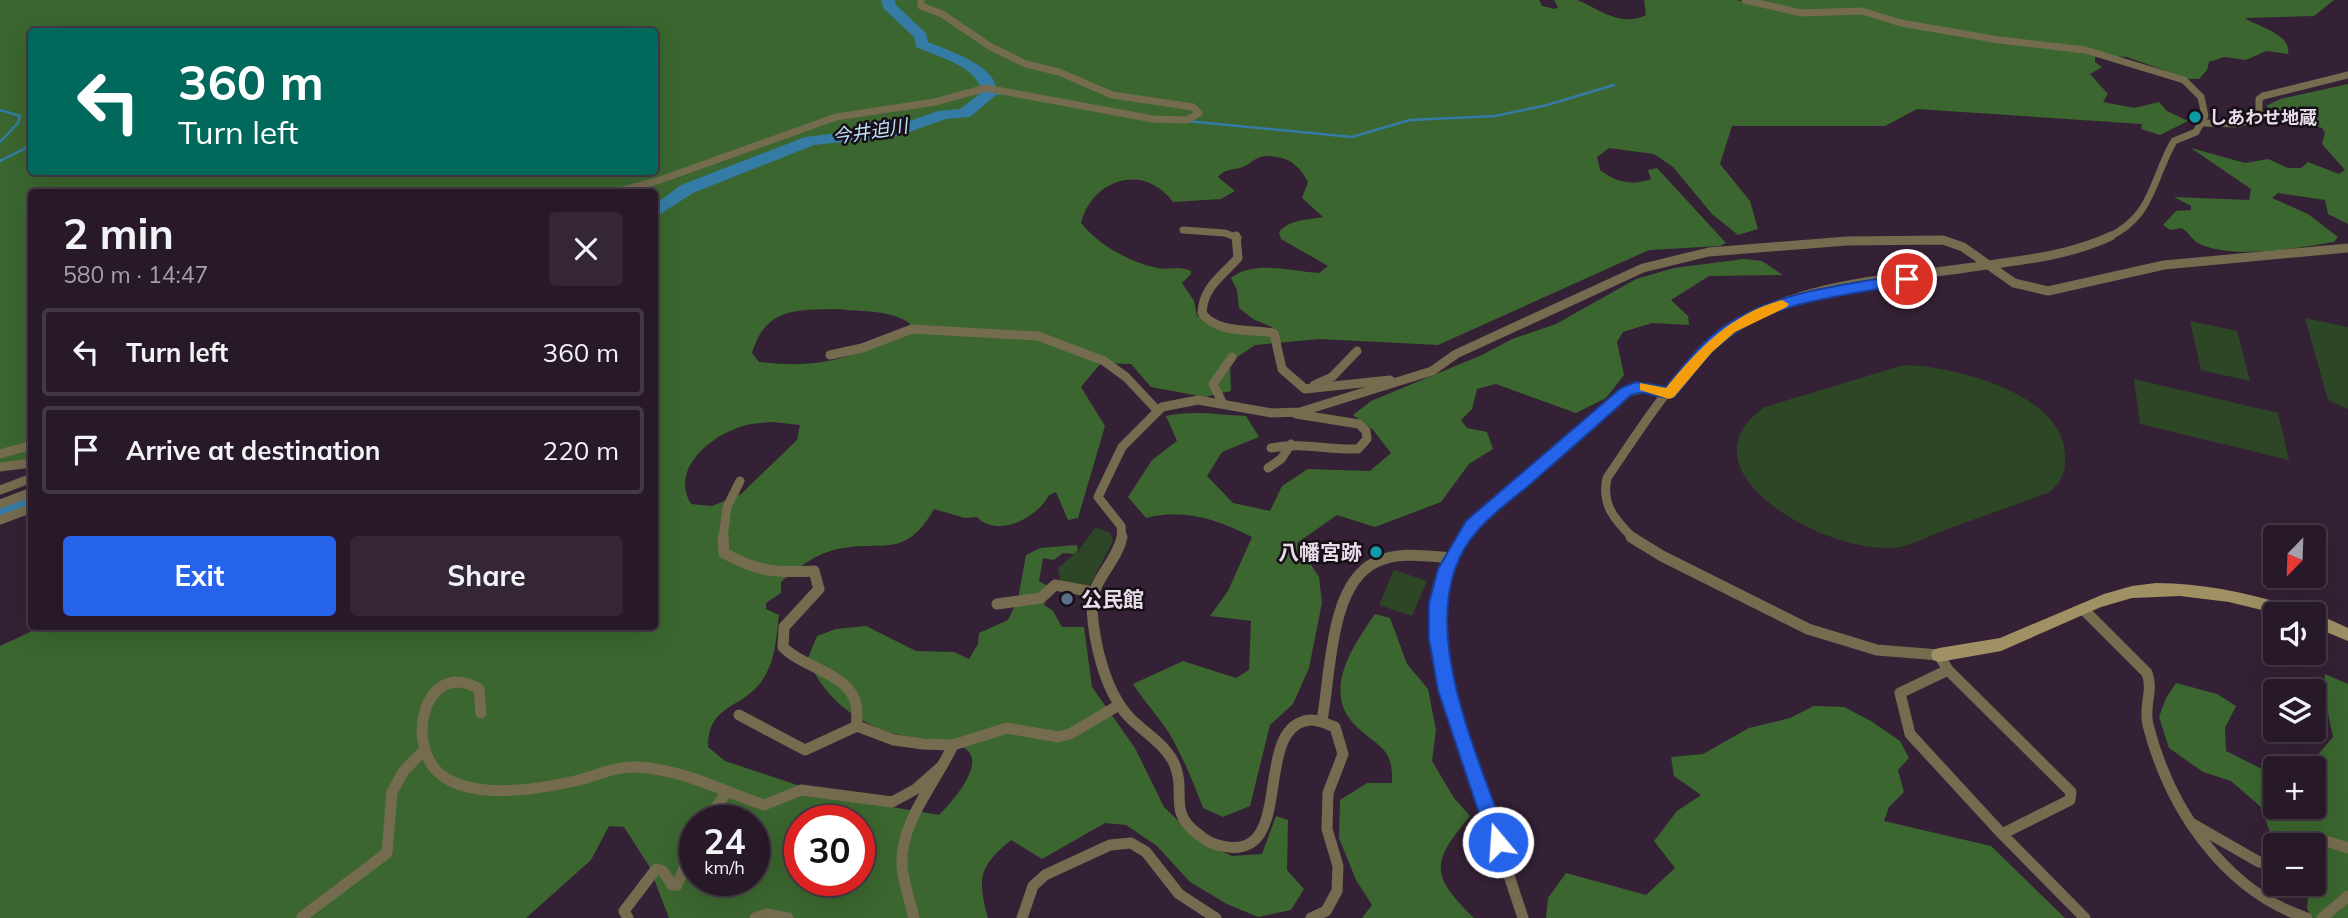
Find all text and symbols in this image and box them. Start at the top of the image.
text: 360 m [178,51,324,112]
icon: left [63,56,154,147]
place label: しあわせ地蔵 [2209,106,2317,129]
marker: しあわせ地蔵 [2187,109,2203,125]
text: Turn left [178,112,298,152]
water label: 今井迫川 [831,113,911,149]
text: 2 min [63,207,174,260]
button: close [549,212,623,286]
pin [1877,249,1937,309]
text: 580 m · 14:47 [63,260,208,289]
icon: arrive [1888,260,1926,298]
icon: left [67,333,105,371]
text: Turn left [126,336,228,369]
text: 360 m [543,336,619,369]
icon: arrive [67,431,105,469]
text: Arrive at destination [126,434,381,467]
text: 220 m [543,434,619,467]
north arrow [2263,525,2326,588]
map controls [2263,525,2326,896]
button: Exit [63,536,336,616]
button: Share [350,536,623,616]
place label: 八幡宮跡 [1278,539,1362,565]
marker: 八幡宮跡 [1368,544,1384,560]
place label: 公民館 [1081,586,1144,612]
marker: 公民館 [1059,591,1075,607]
button: sound [2263,602,2326,665]
button: layers [2263,679,2326,742]
button: + [2263,756,2326,819]
speed limit sign: 30 [784,805,875,896]
position arrow [1461,805,1535,879]
text: 24 [703,819,746,863]
button: − [2263,833,2326,896]
text: km/h [704,856,745,879]

